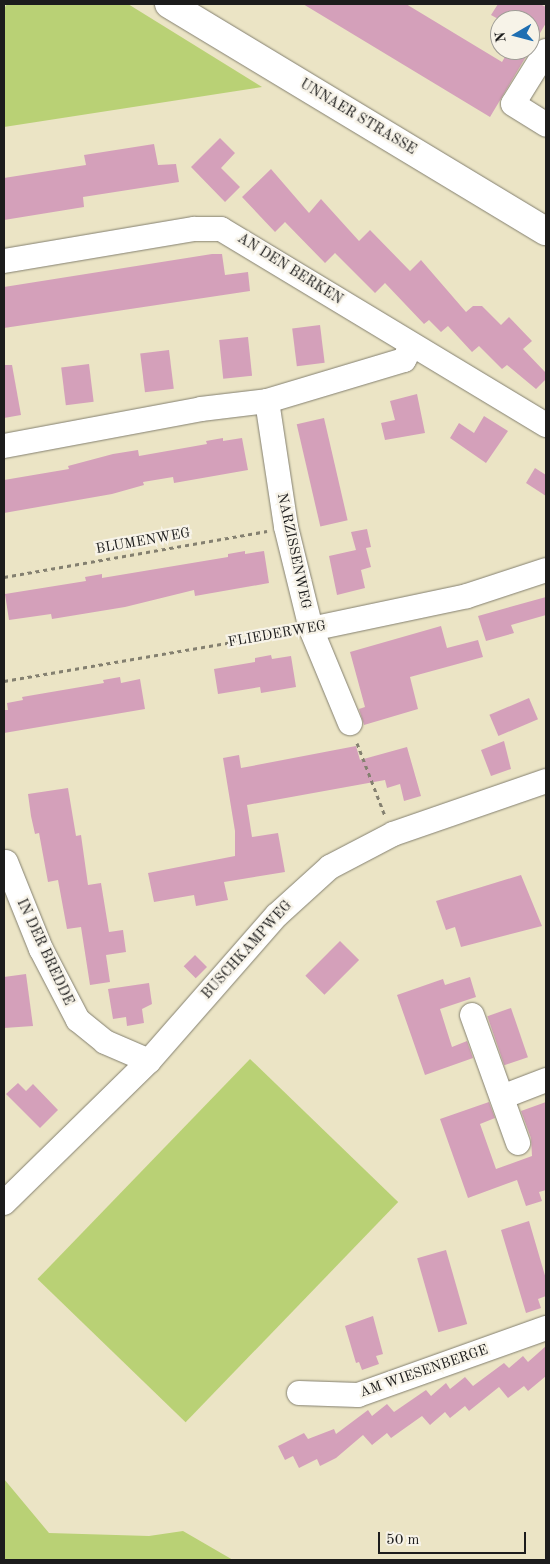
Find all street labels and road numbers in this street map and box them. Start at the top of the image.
street label: UNNAER STRASSE [297,76,419,158]
street label: AN DEN BERKEN [234,230,346,308]
street label: NARZISSENWEG [273,491,315,611]
street label: BLUMENWEG [94,524,192,558]
street label: FLIEDERWEG [227,617,327,651]
street label: IN DER BREDDE [13,896,77,1008]
street label: BUSCHKAMPWEG [198,897,296,1003]
street label: AM WIESENBERGE [358,1341,490,1401]

